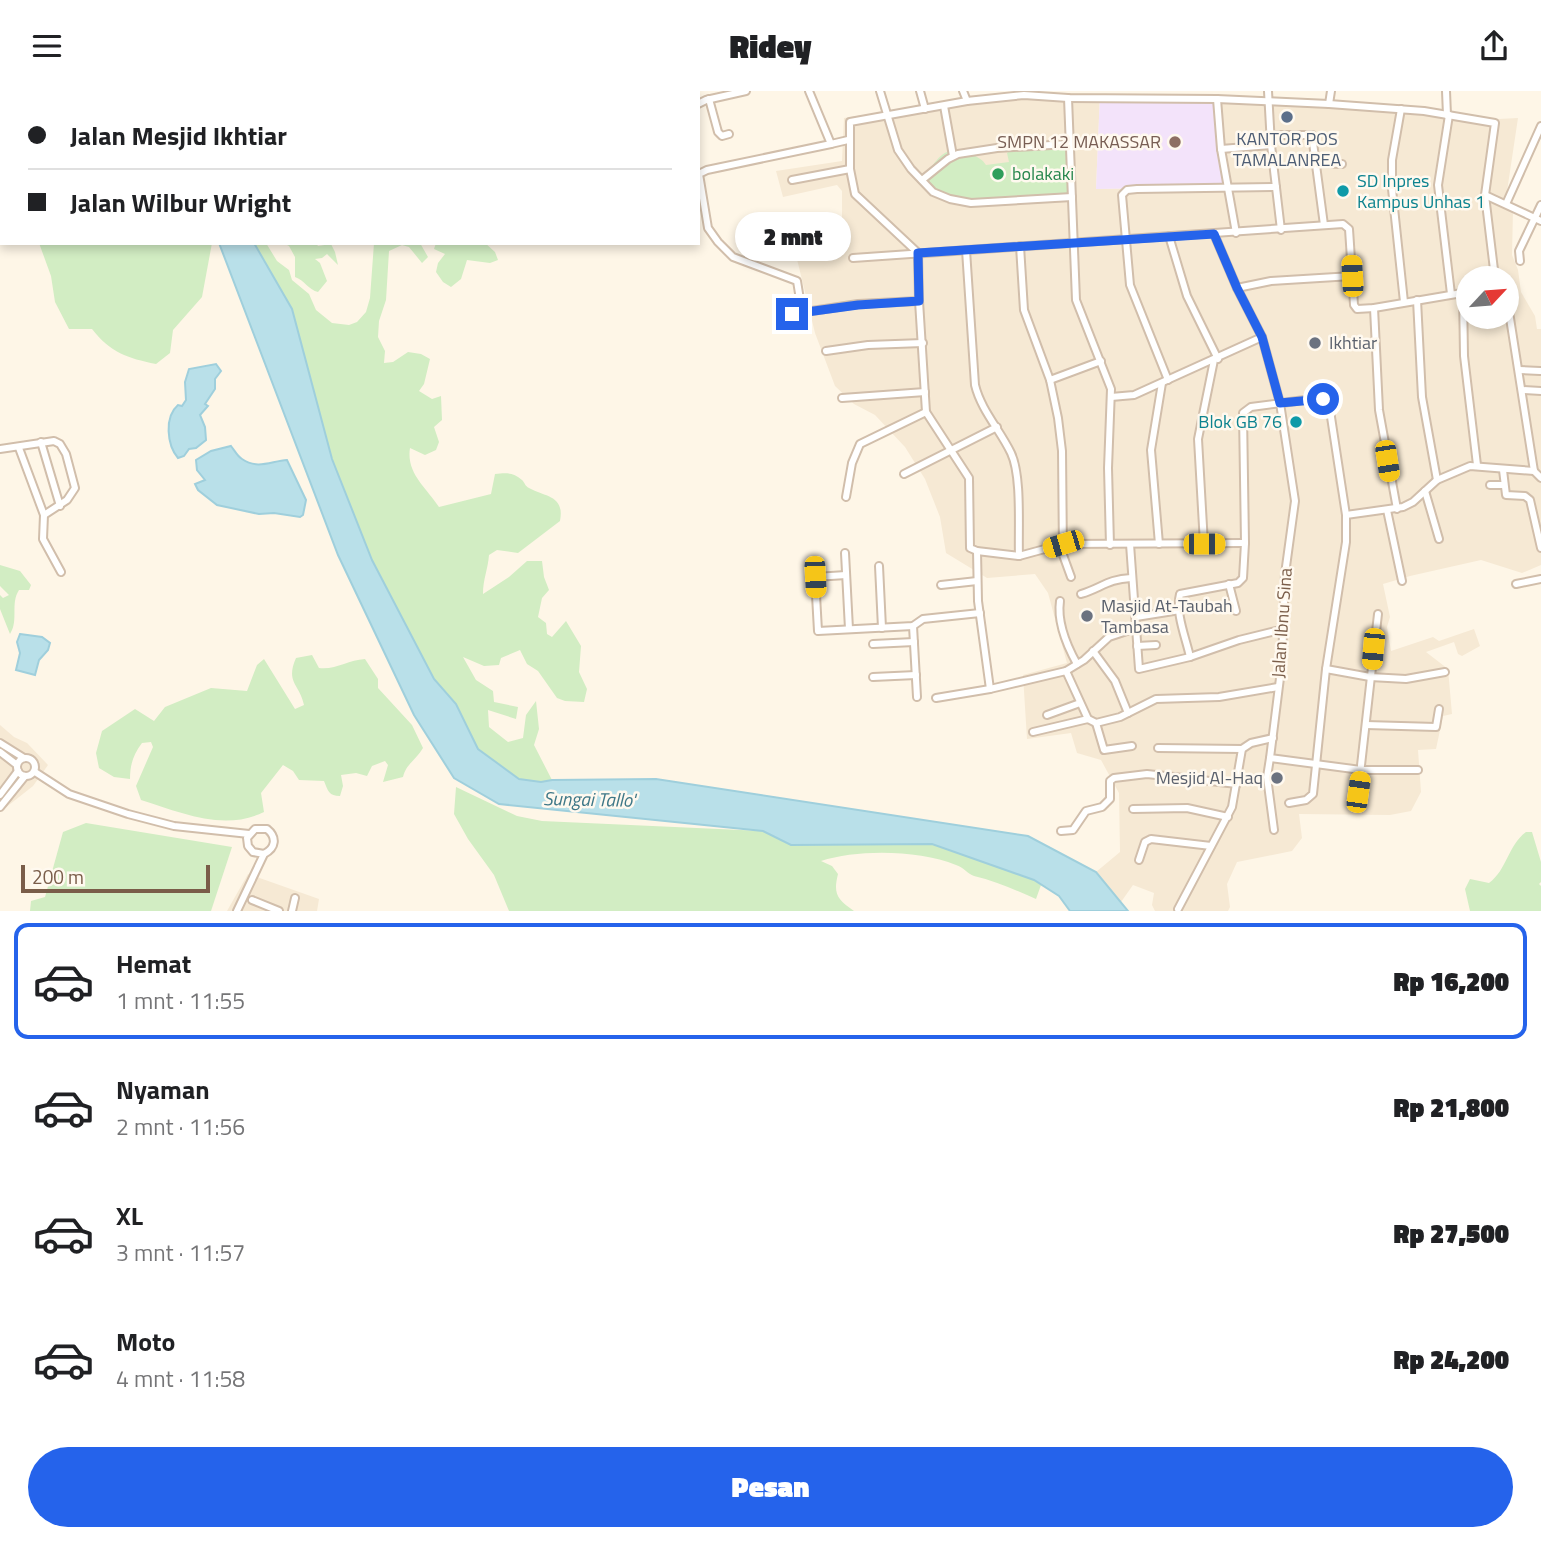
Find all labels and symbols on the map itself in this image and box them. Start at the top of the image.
marker: KANTOR POS TAMALANREA [1279,109,1295,125]
place label: KANTOR POS TAMALANREA [1233,125,1342,173]
place label: SMPN 12 MAKASSAR [997,128,1161,155]
marker: SMPN 12 MAKASSAR [1167,134,1183,150]
place label: bolakaki [1012,160,1074,187]
marker: bolakaki [990,166,1006,182]
place label: SD Inpres Kampus Unhas 1 [1357,167,1485,215]
marker: SD Inpres Kampus Unhas 1 [1335,183,1351,199]
callout: 2 mnt [734,213,850,261]
car [1341,254,1364,298]
north arrow [1456,266,1519,329]
route end [776,298,808,330]
place label: Ikhtiar [1329,329,1377,356]
marker: Ikhtiar [1307,335,1323,351]
route start [1307,383,1339,415]
place label: Blok GB 76 [1198,408,1282,435]
marker: Blok GB 76 [1288,414,1304,430]
car [1374,439,1401,483]
car [1040,528,1087,560]
car [1184,534,1226,555]
car [804,555,827,599]
street label: Jalan Ibnu Sina [1264,567,1299,679]
place label: Masjid At-Taubah Tambasa [1101,592,1233,640]
marker: Masjid At-Taubah Tambasa [1079,608,1095,624]
car [1361,627,1386,671]
place label: Mesjid Al-Haq [1156,764,1263,791]
marker: Mesjid Al-Haq [1269,770,1285,786]
car [1345,770,1372,814]
water label: Sungai Tallo' [543,783,638,814]
scale bar [21,862,210,894]

